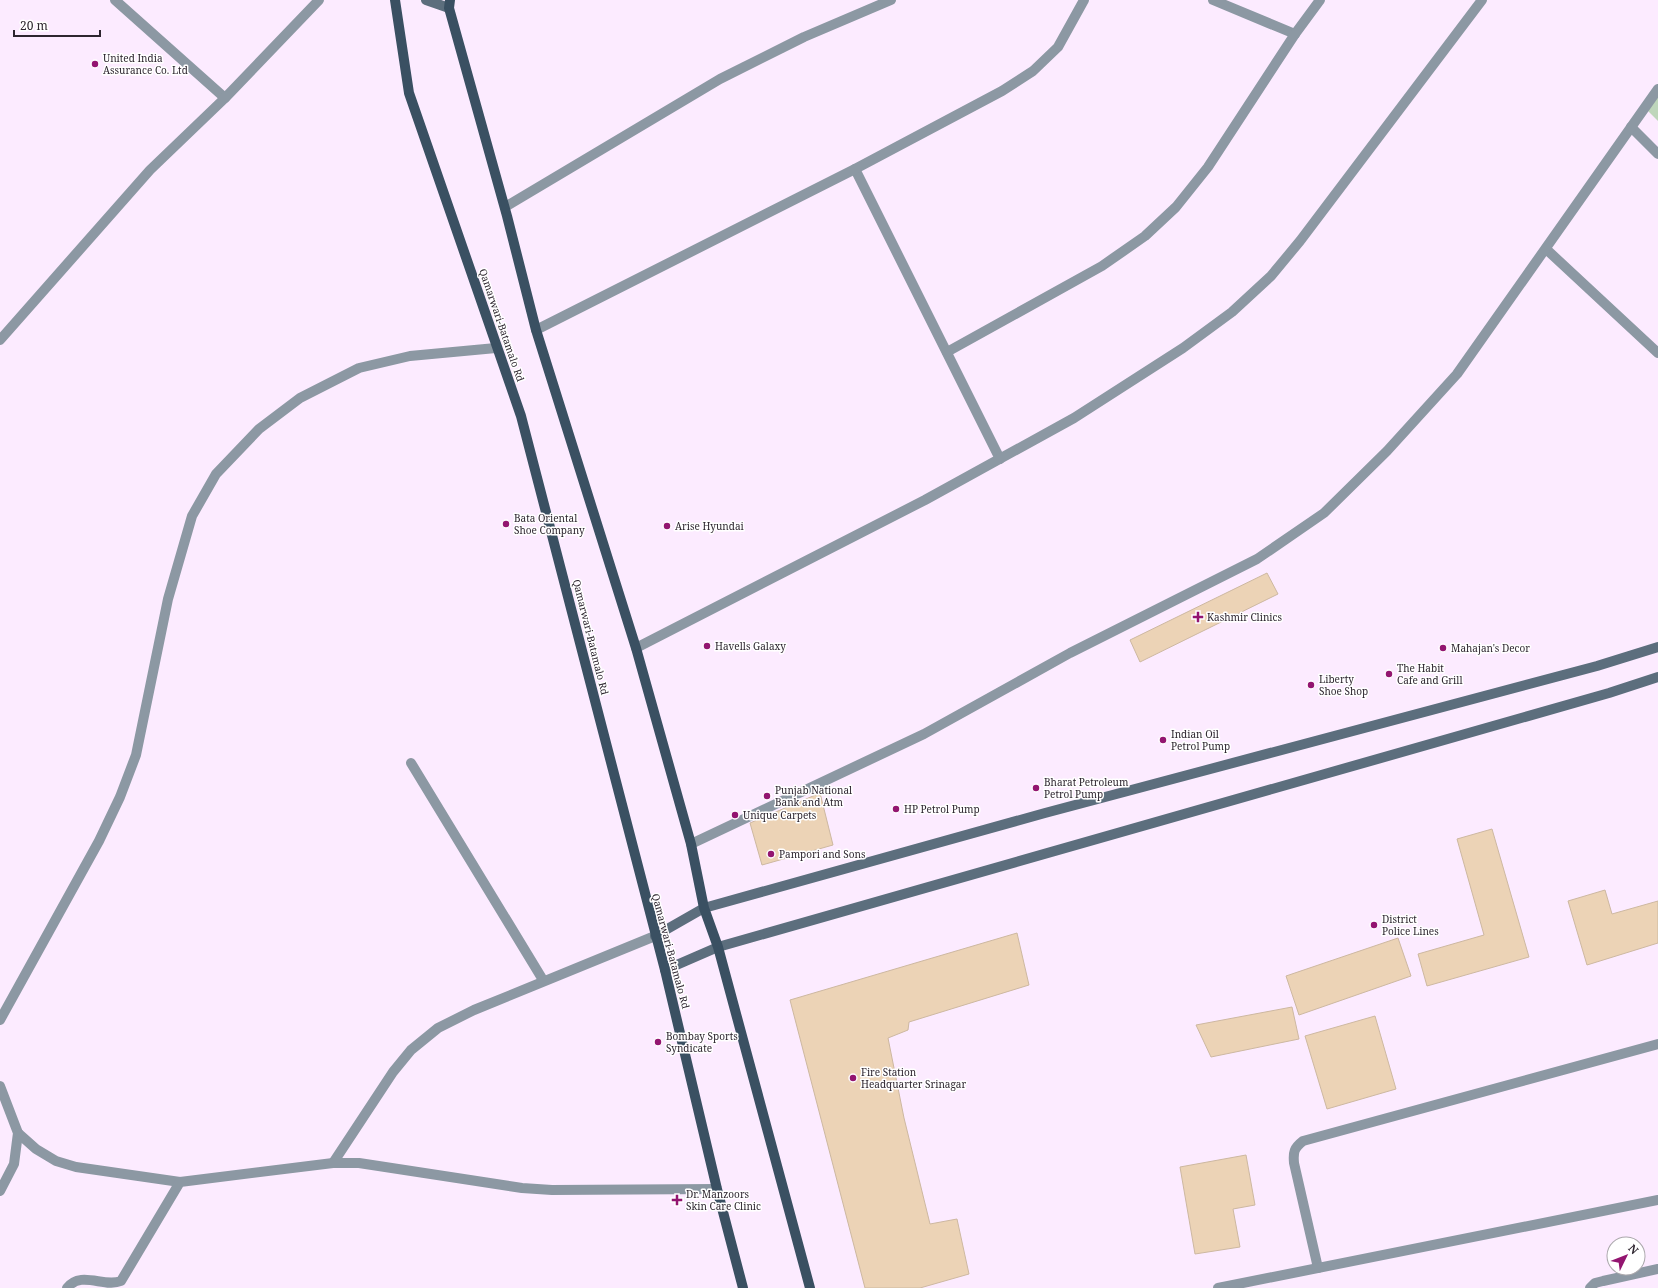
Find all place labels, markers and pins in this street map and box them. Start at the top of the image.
place label: United India Assurance Co. Ltd [103,51,188,77]
marker: United India Assurance Co. Ltd [90,59,100,69]
place label: Bata Oriental Shoe Company [514,511,585,537]
marker: Bata Oriental Shoe Company [501,519,511,529]
place label: Arise Hyundai [675,519,745,533]
marker: Arise Hyundai [662,521,672,531]
place label: Kashmir Clinics [1207,610,1282,624]
marker: Kashmir Clinics [1192,611,1204,623]
place label: Havells Galaxy [715,639,786,653]
marker: Havells Galaxy [702,641,712,651]
place label: Mahajan's Decor [1451,641,1530,655]
marker: Mahajan's Decor [1438,643,1448,653]
place label: The Habit Cafe and Grill [1397,661,1462,687]
marker: The Habit Cafe and Grill [1384,669,1394,679]
place label: Liberty Shoe Shop [1319,672,1368,698]
marker: Liberty Shoe Shop [1306,680,1316,690]
place label: Indian Oil Petrol Pump [1171,727,1230,753]
marker: Indian Oil Petrol Pump [1158,735,1168,745]
place label: Bharat Petroleum Petrol Pump [1044,775,1129,801]
place label: Punjab National Bank and Atm [775,783,852,809]
marker: Bharat Petroleum Petrol Pump [1031,783,1041,793]
marker: Punjab National Bank and Atm [762,791,772,801]
place label: HP Petrol Pump [904,802,980,816]
marker: HP Petrol Pump [891,804,901,814]
place label: Unique Carpets [743,808,817,822]
marker: Unique Carpets [730,810,740,820]
place label: Pampori and Sons [779,847,866,861]
marker: Pampori and Sons [766,849,776,859]
place label: District Police Lines [1382,912,1439,938]
marker: District Police Lines [1369,920,1379,930]
place label: Bombay Sports Syndicate [666,1029,738,1055]
marker: Bombay Sports Syndicate [653,1037,663,1047]
place label: Fire Station Headquarter Srinagar [861,1065,966,1091]
marker: Fire Station Headquarter Srinagar [848,1073,858,1083]
place label: Dr. Manzoors Skin Care Clinic [686,1187,761,1213]
marker: Dr. Manzoors Skin Care Clinic [671,1194,683,1206]

